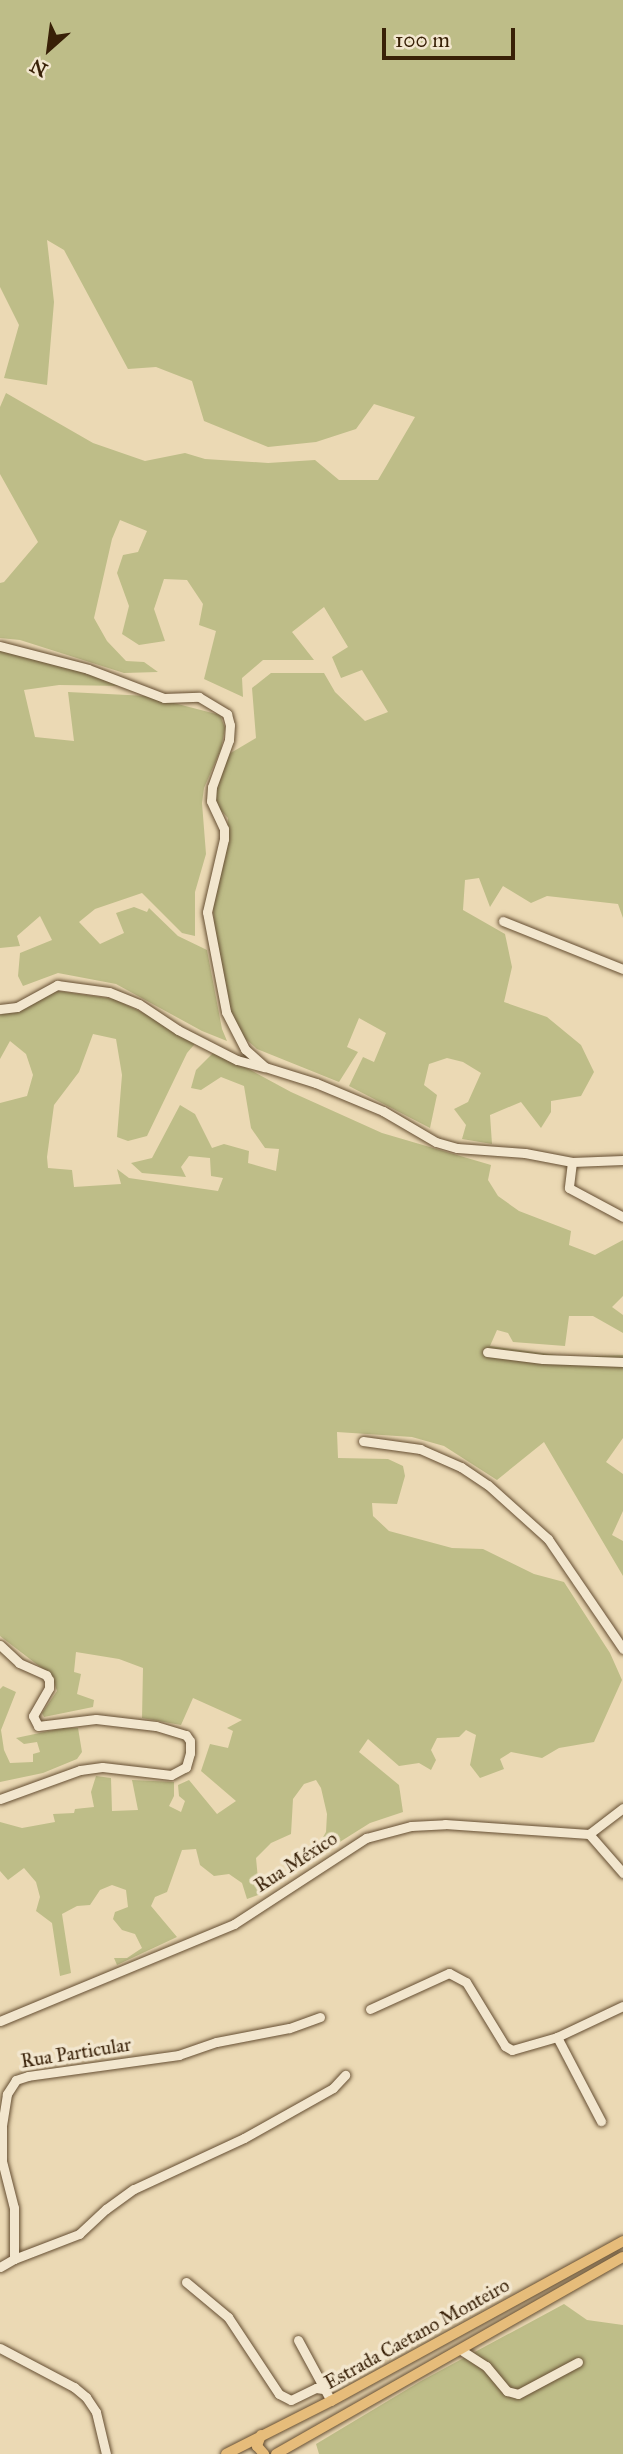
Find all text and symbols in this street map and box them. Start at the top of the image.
north arrow [14,14,84,84]
scale bar [385,14,518,58]
text: 100 m [395,27,450,53]
text: N [26,54,51,82]
street label: Rua México [250,1827,342,1897]
street label: Rua Particular [19,2033,133,2073]
street label: Estrada Caetano Monteiro [321,2274,513,2394]

